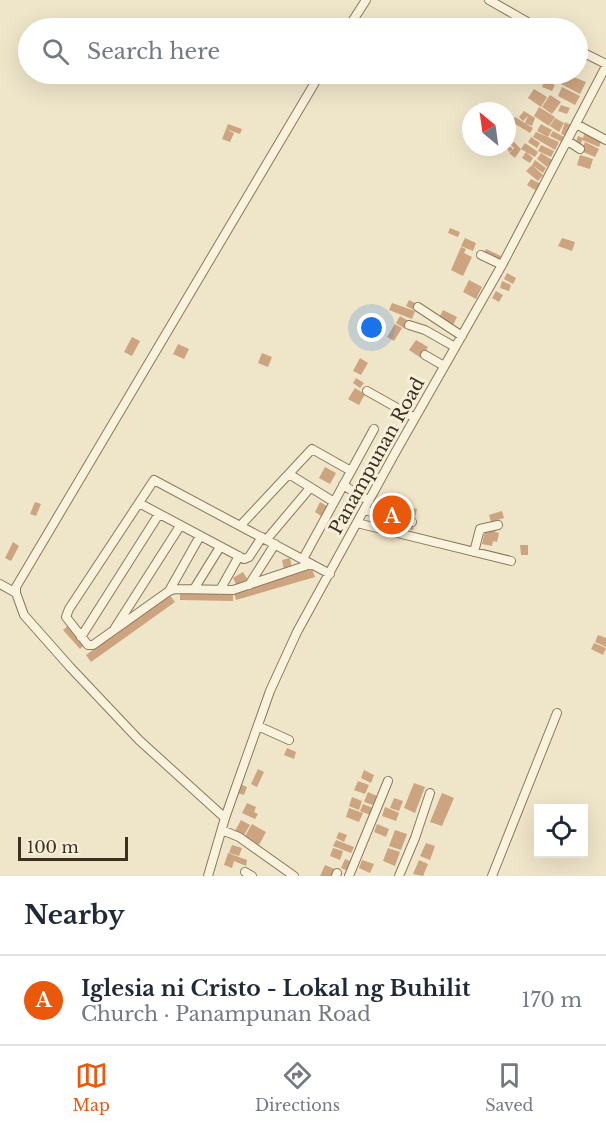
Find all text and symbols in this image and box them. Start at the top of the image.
search box [18,18,588,84]
icon: search [39,35,72,68]
text: Search here [87,38,220,65]
north arrow [462,102,516,156]
your location [357,313,386,342]
street label: Panampunan Road [325,374,429,538]
pin: A [372,492,412,538]
map controls [534,804,588,858]
button: locate [534,804,588,858]
scale bar [18,834,128,862]
text: 100 m [27,837,79,857]
text: Nearby [24,899,125,931]
text: Iglesia ni Cristo - Lokal ng Buhilit [81,975,470,1002]
text: A [35,988,52,1012]
text: 170 m [522,988,582,1012]
text: Church · Panampunan Road [81,1002,371,1026]
tab: Map [73,1059,110,1115]
tab: Directions [255,1059,340,1115]
tab: Saved [485,1059,533,1115]

